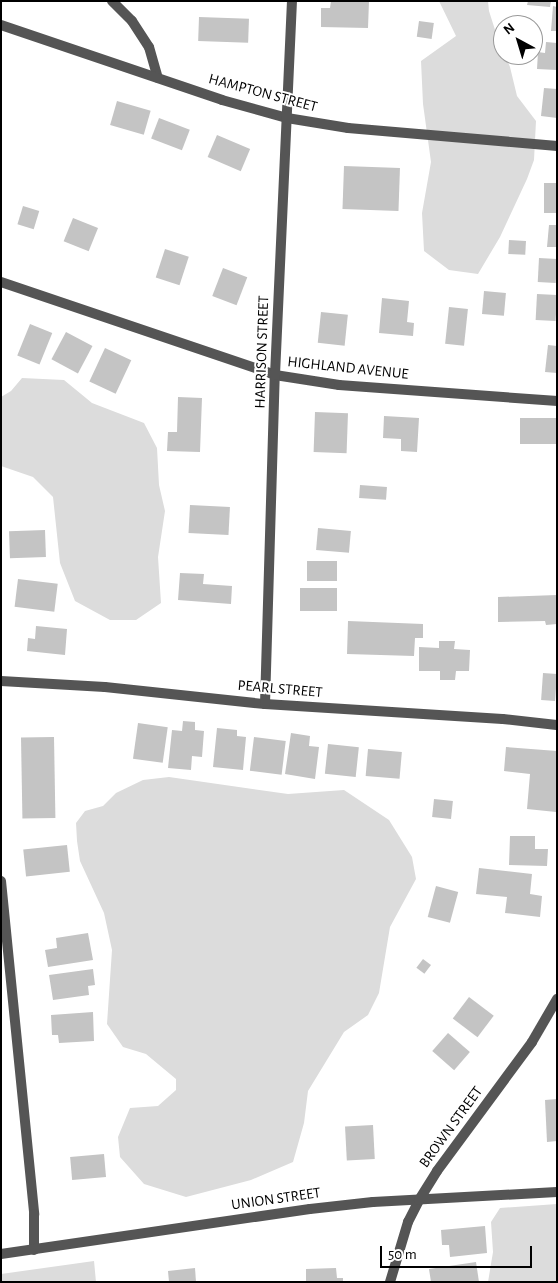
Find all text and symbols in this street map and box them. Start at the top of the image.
north arrow [493,15,543,65]
text: N [501,21,517,38]
street label: HAMPTON STREET [207,70,319,116]
street label: HARRISON STREET [251,295,273,409]
street label: HIGHLAND AVENUE [287,353,409,383]
street label: PEARL STREET [237,676,323,702]
street label: BROWN STREET [416,1083,486,1171]
street label: UNION STREET [230,1184,322,1214]
scale bar [383,1236,536,1268]
text: 50 m [388,1247,417,1262]

